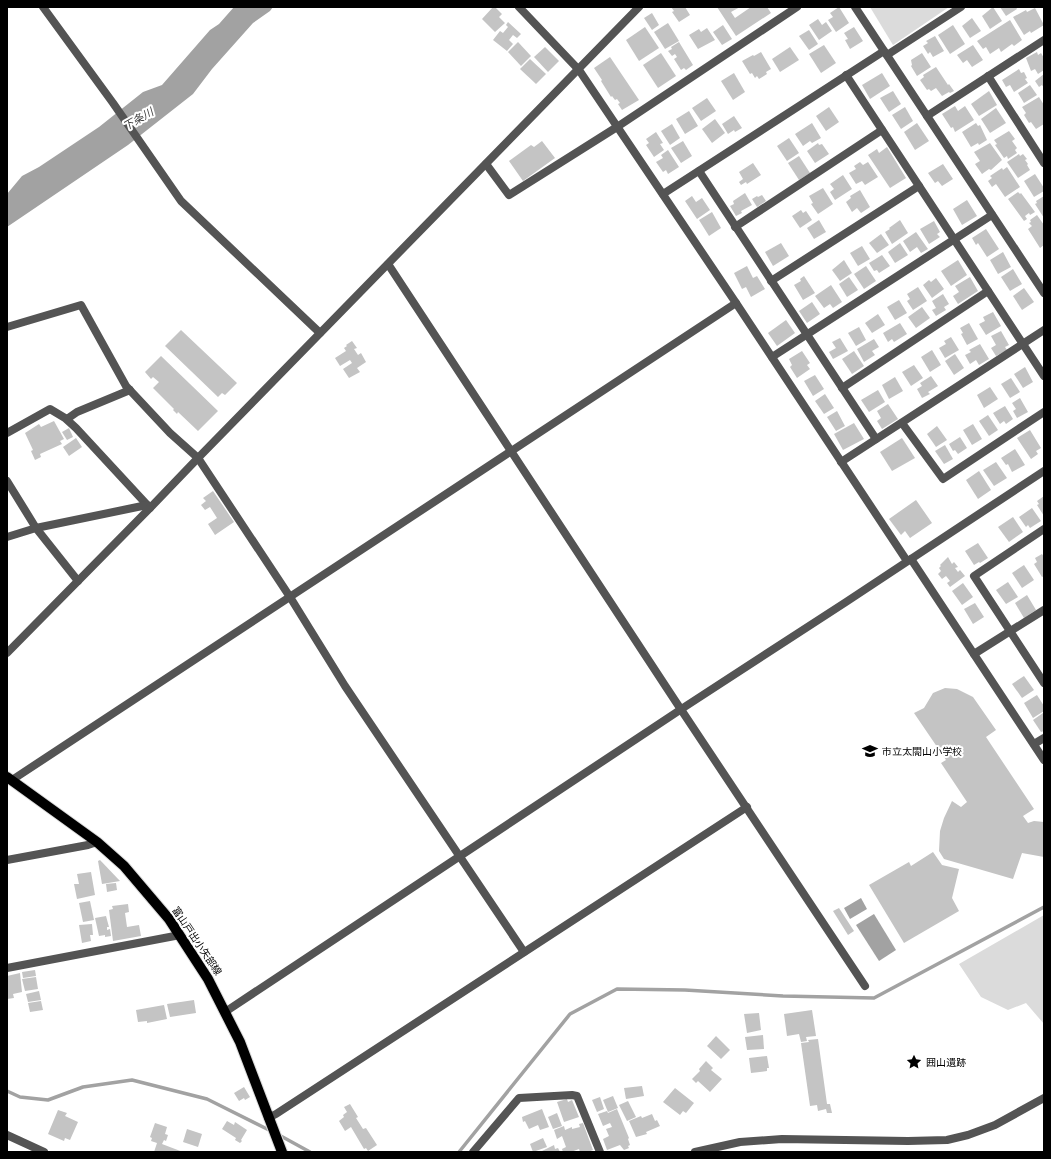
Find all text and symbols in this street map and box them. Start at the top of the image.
water label: 下条川 [120,104,157,133]
school or university icon: 市立太閤山小学校 [861,742,879,760]
place label: 市立太閤山小学校 [882,745,962,758]
street label: 富山戸出小矢部線 [169,904,225,978]
place icon: 囲山遺跡 [905,1053,923,1071]
place label: 囲山遺跡 [926,1056,966,1069]

